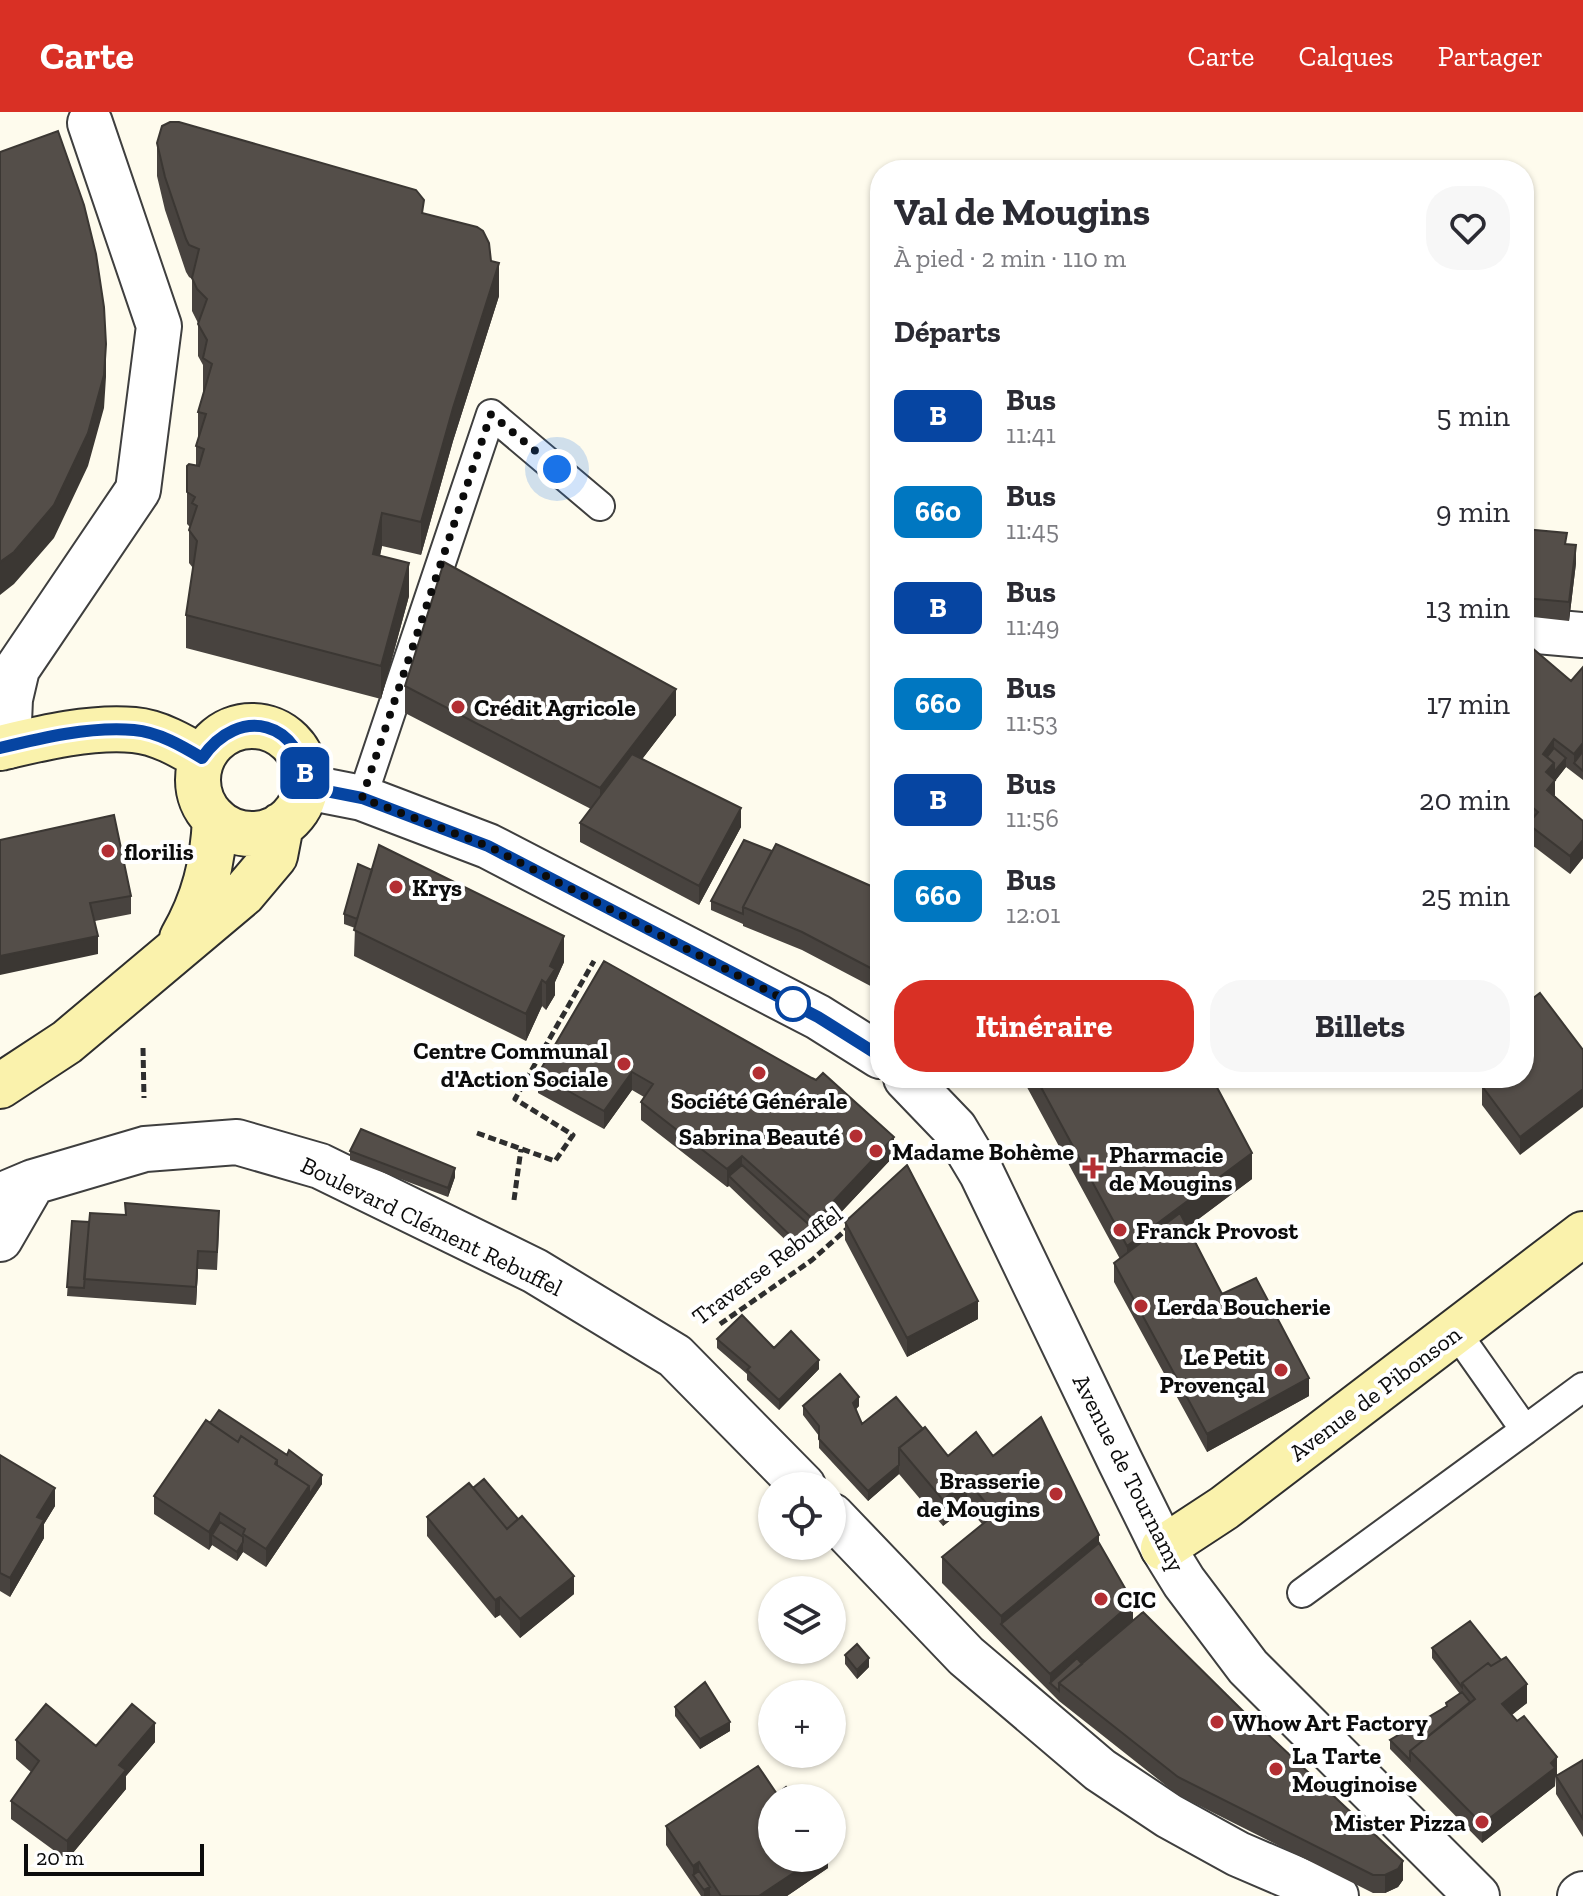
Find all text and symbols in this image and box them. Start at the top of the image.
text: Carte [40,33,134,79]
text: Carte [1188,40,1254,73]
text: Calques [1298,40,1394,73]
text: Partager [1438,40,1543,73]
button: heart [1426,186,1510,270]
text: Val de Mougins [894,189,1150,235]
text: À pied · 2 min · 110 m [894,242,1126,274]
text: Départs [894,314,1001,350]
text: Bus [1006,382,1056,418]
text: 5 min [1436,398,1510,434]
text: B [929,399,947,432]
text: 11:41 [1006,418,1056,450]
your location [537,449,577,489]
text: Bus [1006,478,1056,514]
text: 9 min [1436,494,1510,530]
text: 660 [915,495,961,528]
text: 11:45 [1006,514,1059,546]
text: Bus [1006,574,1056,610]
text: 13 min [1425,590,1510,626]
text: B [929,591,947,624]
text: 11:49 [1006,610,1060,642]
text: Bus [1006,670,1056,706]
text: 17 min [1427,686,1510,722]
text: 660 [915,687,961,720]
place label: Crédit Agricole [474,693,636,722]
marker: Crédit Agricole [449,698,467,716]
text: 11:53 [1006,706,1058,738]
line badge: B [279,747,331,799]
text: B [296,756,314,789]
text: Bus [1006,766,1056,802]
text: 20 min [1419,782,1510,818]
text: B [929,783,947,816]
text: 11:56 [1006,802,1059,834]
place label: florilis [124,837,194,866]
marker: florilis [99,842,117,860]
text: Bus [1006,862,1056,898]
place label: Krys [412,873,462,902]
marker: Krys [387,878,405,896]
text: 25 min [1421,878,1510,914]
text: 660 [915,879,961,912]
text: 12:01 [1006,898,1060,930]
button: Itinéraire [894,980,1194,1072]
button: Billets [1210,980,1510,1072]
unlabelled marker [776,987,810,1021]
place label: Centre Communal d'Action Sociale [413,1036,608,1093]
marker: Centre Communal d'Action Sociale [615,1055,633,1073]
marker: Société Générale [750,1064,768,1082]
place label: Société Générale [671,1086,848,1115]
place label: Sabrina Beauté [679,1122,840,1151]
marker: Sabrina Beauté [847,1127,865,1145]
place label: Madame Bohème [892,1137,1075,1166]
place label: Pharmacie de Mougins [1109,1140,1233,1197]
marker: Madame Bohème [867,1142,885,1160]
street label: Boulevard Clément Rebuffel [296,1150,568,1302]
marker: Pharmacie de Mougins [1084,1159,1102,1177]
street label: Traverse Rebuffel [686,1199,848,1331]
place label: Franck Provost [1136,1216,1299,1245]
marker: Franck Provost [1111,1221,1129,1239]
place label: Lerda Boucherie [1157,1292,1331,1321]
marker: Lerda Boucherie [1132,1297,1150,1315]
street label: Avenue de Pibonson [1283,1319,1467,1467]
place label: Le Petit Provençal [1159,1342,1265,1399]
marker: Le Petit Provençal [1272,1361,1290,1379]
street label: Avenue de Tournamy [1067,1369,1192,1577]
place label: Brasserie de Mougins [916,1466,1040,1523]
map controls [758,1472,846,1872]
button: locate [758,1472,846,1560]
marker: Brasserie de Mougins [1047,1485,1065,1503]
button: layers [758,1576,846,1664]
place label: CIC [1117,1585,1156,1614]
marker: CIC [1092,1590,1110,1608]
button: + [758,1680,846,1768]
place label: Whow Art Factory [1233,1708,1428,1737]
marker: Whow Art Factory [1208,1713,1226,1731]
place label: La Tarte Mouginoise [1292,1741,1418,1798]
marker: La Tarte Mouginoise [1267,1760,1285,1778]
button: − [758,1784,846,1872]
place label: Mister Pizza [1334,1808,1466,1837]
marker: Mister Pizza [1473,1813,1491,1831]
scale bar [24,1840,204,1876]
text: 20 m [36,1844,84,1871]

